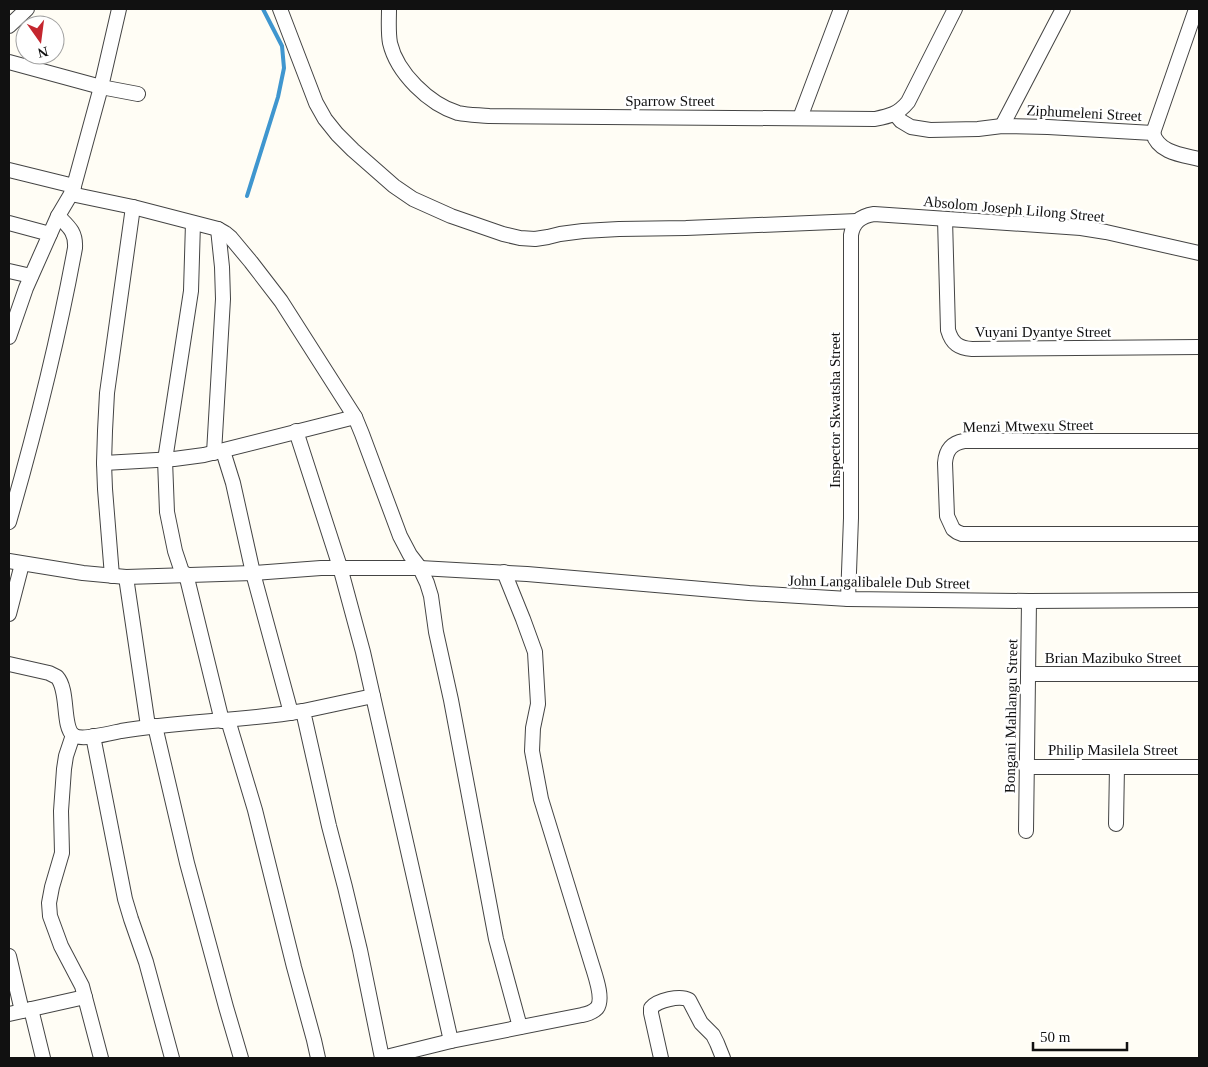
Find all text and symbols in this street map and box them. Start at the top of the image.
north arrow [15,15,65,65]
text: N [36,44,50,61]
street label: Sparrow Street [625,93,716,109]
street label: Ziphumeleni Street [1026,102,1143,124]
street label: Absolom Joseph Lilong Street [923,193,1106,225]
street label: Vuyani Dyantye Street [975,324,1112,340]
street label: Inspector Skwatsha Street [827,331,843,488]
street label: Menzi Mtwexu Street [962,417,1094,435]
street label: John Langalibalele Dub Street [788,572,971,592]
street label: Bongani Mahlangu Street [1002,638,1020,793]
street label: Brian Mazibuko Street [1045,650,1182,666]
street label: Philip Masilela Street [1048,742,1179,758]
scale bar [1033,1020,1127,1052]
text: 50 m [1040,1029,1071,1045]

